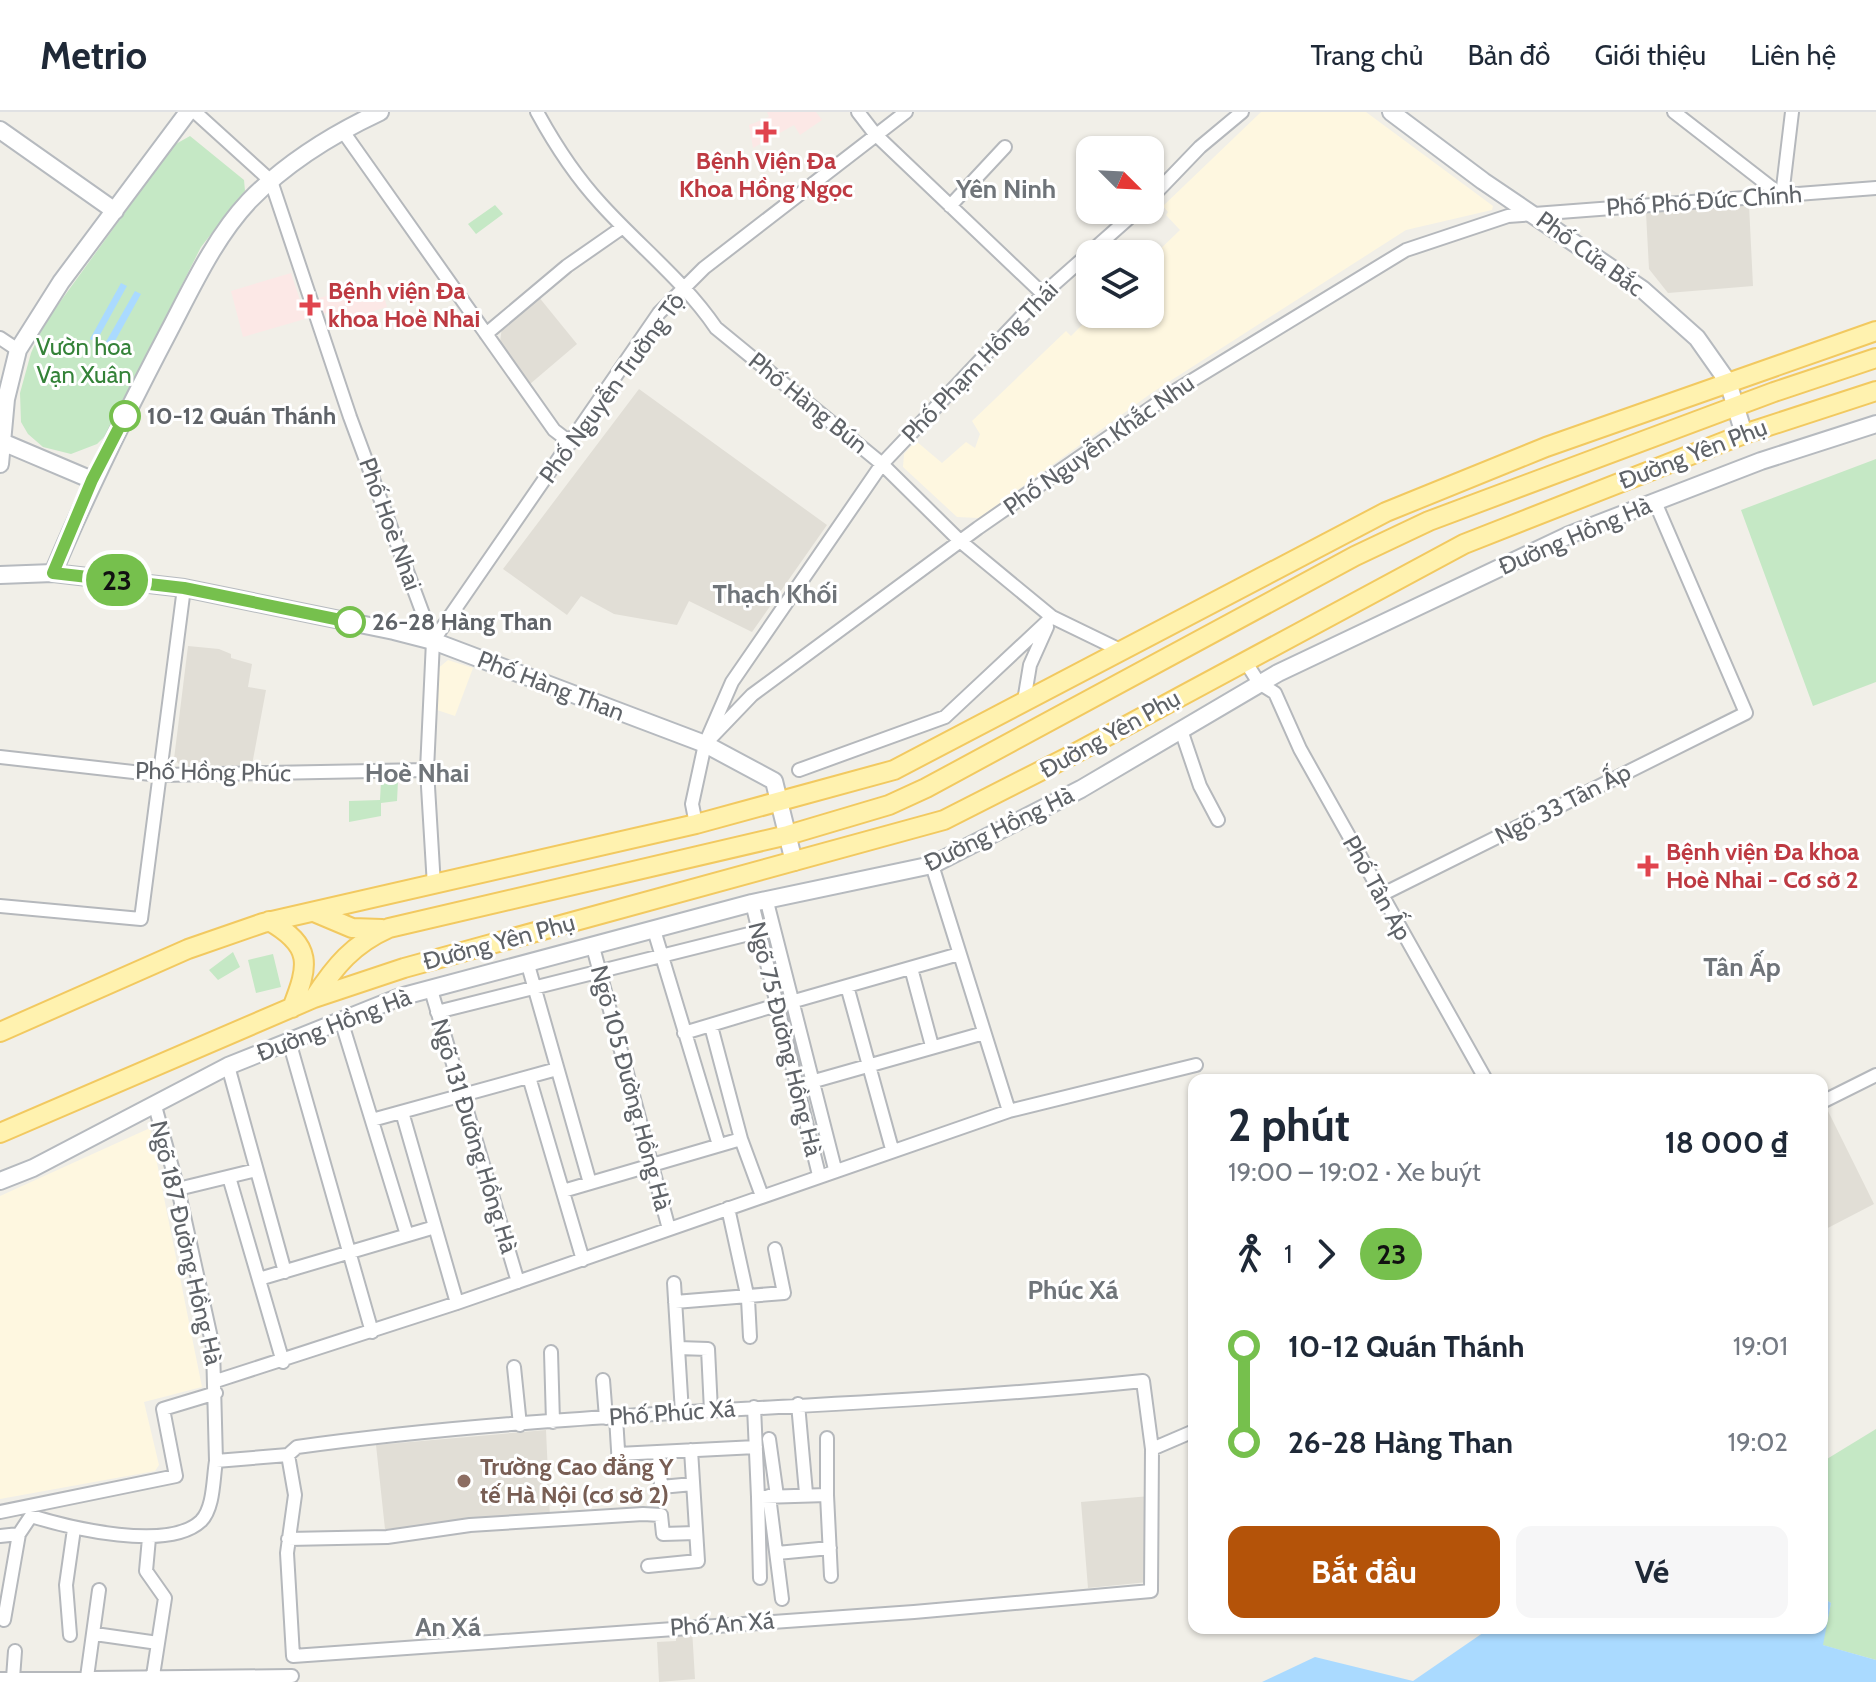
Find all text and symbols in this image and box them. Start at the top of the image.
text: Metrio [40,32,147,79]
text: Trang chủ [1310,38,1423,72]
text: Bản đồ [1467,38,1550,72]
text: Giới thiệu [1594,38,1706,72]
text: Liên hệ [1750,38,1836,72]
marker: Bệnh Viện Đa Khoa Hồng Ngọc [755,121,777,143]
north arrow [1076,136,1164,224]
map controls [1076,136,1164,328]
place label: Bệnh Viện Đa Khoa Hồng Ngọc [679,146,853,203]
district label: Yên Ninh [955,173,1056,205]
street label: Phố Phó Đức Chính [1605,179,1803,222]
street label: Phố Cửa Bắc [1531,205,1650,302]
button: layers [1076,240,1164,328]
street label: Phố Phạm Hồng Thái [895,275,1064,448]
place label: Bệnh viện Đa khoa Hoè Nhai [328,276,480,333]
street label: Phố Nguyễn Trường Tộ [533,287,690,489]
marker: Bệnh viện Đa khoa Hoè Nhai [299,294,321,316]
park label: Vườn hoa Vạn Xuân [36,332,133,389]
street label: Phố Hàng Bún [743,346,874,459]
street label: Phố Nguyễn Khắc Nhu [998,368,1200,521]
marker: 10-12 Quán Thánh [110,401,140,431]
place label: 10-12 Quán Thánh [147,401,336,430]
street label: Đường Yên Phụ [1615,412,1771,495]
street label: Phố Hoè Nhai [353,454,428,594]
street label: Đường Hồng Hà [1494,490,1656,581]
line badge: 23 [81,554,153,606]
text: 23 [102,563,132,597]
district label: Thạch Khối [712,578,838,610]
marker: 26-28 Hàng Than [335,607,365,637]
place label: 26-28 Hàng Than [372,607,552,636]
street label: Phố Hàng Than [474,644,629,727]
street label: Đường Yên Phụ [1035,683,1185,784]
street label: Ngõ 33 Tân Ấp [1489,755,1635,850]
street label: Phố Hồng Phúc [135,756,291,787]
district label: Hoè Nhai [365,757,469,789]
street label: Đường Hồng Hà [919,780,1079,877]
street label: Phố Tân Ấp [1337,829,1420,945]
place label: Bệnh viện Đa khoa Hoè Nhai - Cơ sở 2 [1666,837,1859,894]
marker: Bệnh viện Đa khoa Hoè Nhai - Cơ sở 2 [1637,855,1659,877]
street label: Đường Yên Phụ [420,907,578,976]
street label: Ngõ 75 Đường Hồng Hà [742,919,829,1159]
district label: Tân Ấp [1703,950,1781,983]
street label: Ngõ 105 Đường Hồng Hà [585,962,678,1214]
street label: Đường Hồng Hà [253,982,415,1067]
street label: Ngõ 131 Đường Hồng Hà [425,1015,524,1257]
text: 2 phút [1228,1099,1350,1152]
street label: Ngõ 187 Đường Hồng Hà [144,1118,229,1368]
text: 18 000 ₫ [1665,1124,1788,1161]
text: 19:00 – 19:02 · Xe buýt [1228,1156,1481,1188]
icon: walk [1228,1232,1272,1276]
icon: forward [1304,1232,1348,1276]
text: 23 [1376,1237,1406,1271]
text: 1 [1284,1238,1292,1270]
district label: Phúc Xá [1028,1274,1118,1306]
text: 10-12 Quán Thánh [1288,1328,1525,1365]
text: 19:01 [1733,1330,1788,1362]
street label: Phố Phúc Xá [608,1394,737,1431]
text: 26-28 Hàng Than [1288,1424,1513,1461]
text: 19:02 [1728,1426,1788,1458]
place label: Trường Cao đẳng Y tế Hà Nội (cơ sở 2) [480,1452,674,1509]
marker: Trường Cao đẳng Y tế Hà Nội (cơ sở 2) [455,1472,473,1490]
button: Bắt đầu [1228,1526,1500,1618]
button: Vé [1516,1526,1788,1618]
street label: Phố An Xá [669,1605,776,1642]
district label: An Xá [415,1611,481,1643]

